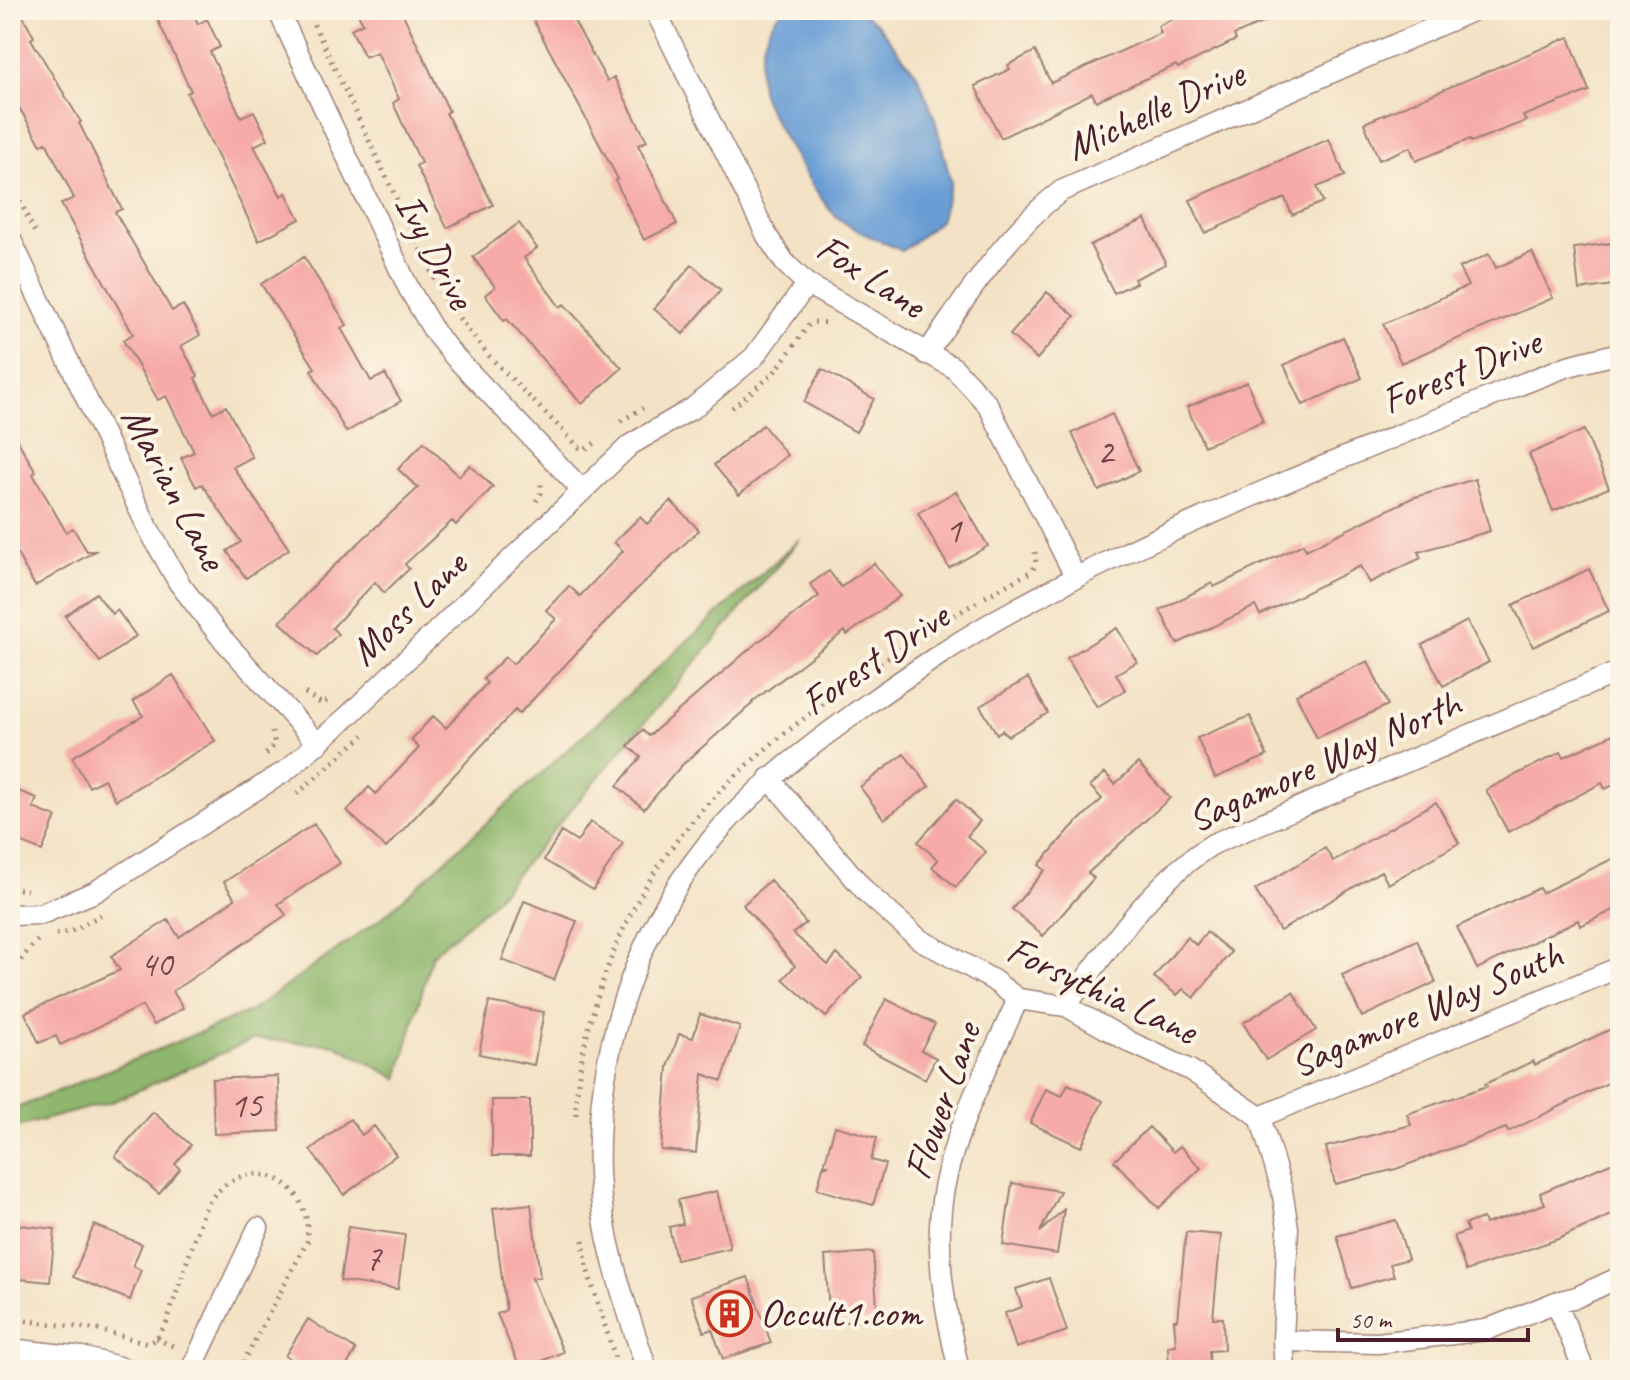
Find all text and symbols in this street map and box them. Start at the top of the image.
street label: Michelle Drive [1058,47,1254,171]
street label: Ivy Drive [384,185,487,320]
street label: Fox Lane [807,223,937,331]
street label: Forest Drive [1374,315,1551,425]
street label: Marian Lane [110,398,239,581]
house number: 2 [1097,429,1116,475]
house number: 1 [945,507,963,553]
street label: Moss Lane [339,538,479,676]
street label: Forest Drive [792,590,961,726]
street label: Sagamore Way North [1180,677,1470,844]
street label: Forsythia Lane [999,924,1208,1057]
street label: Sagamore Way South [1283,929,1570,1089]
house number: 40 [140,941,175,987]
street label: Flower Lane [892,1013,993,1186]
house number: 15 [230,1082,264,1128]
house number: 7 [365,1235,383,1281]
place label: Occult1.com [760,1288,924,1338]
building icon: Occult1.com [705,1289,753,1337]
scale bar [1338,1292,1528,1342]
text: 50 m [1350,1305,1393,1335]

